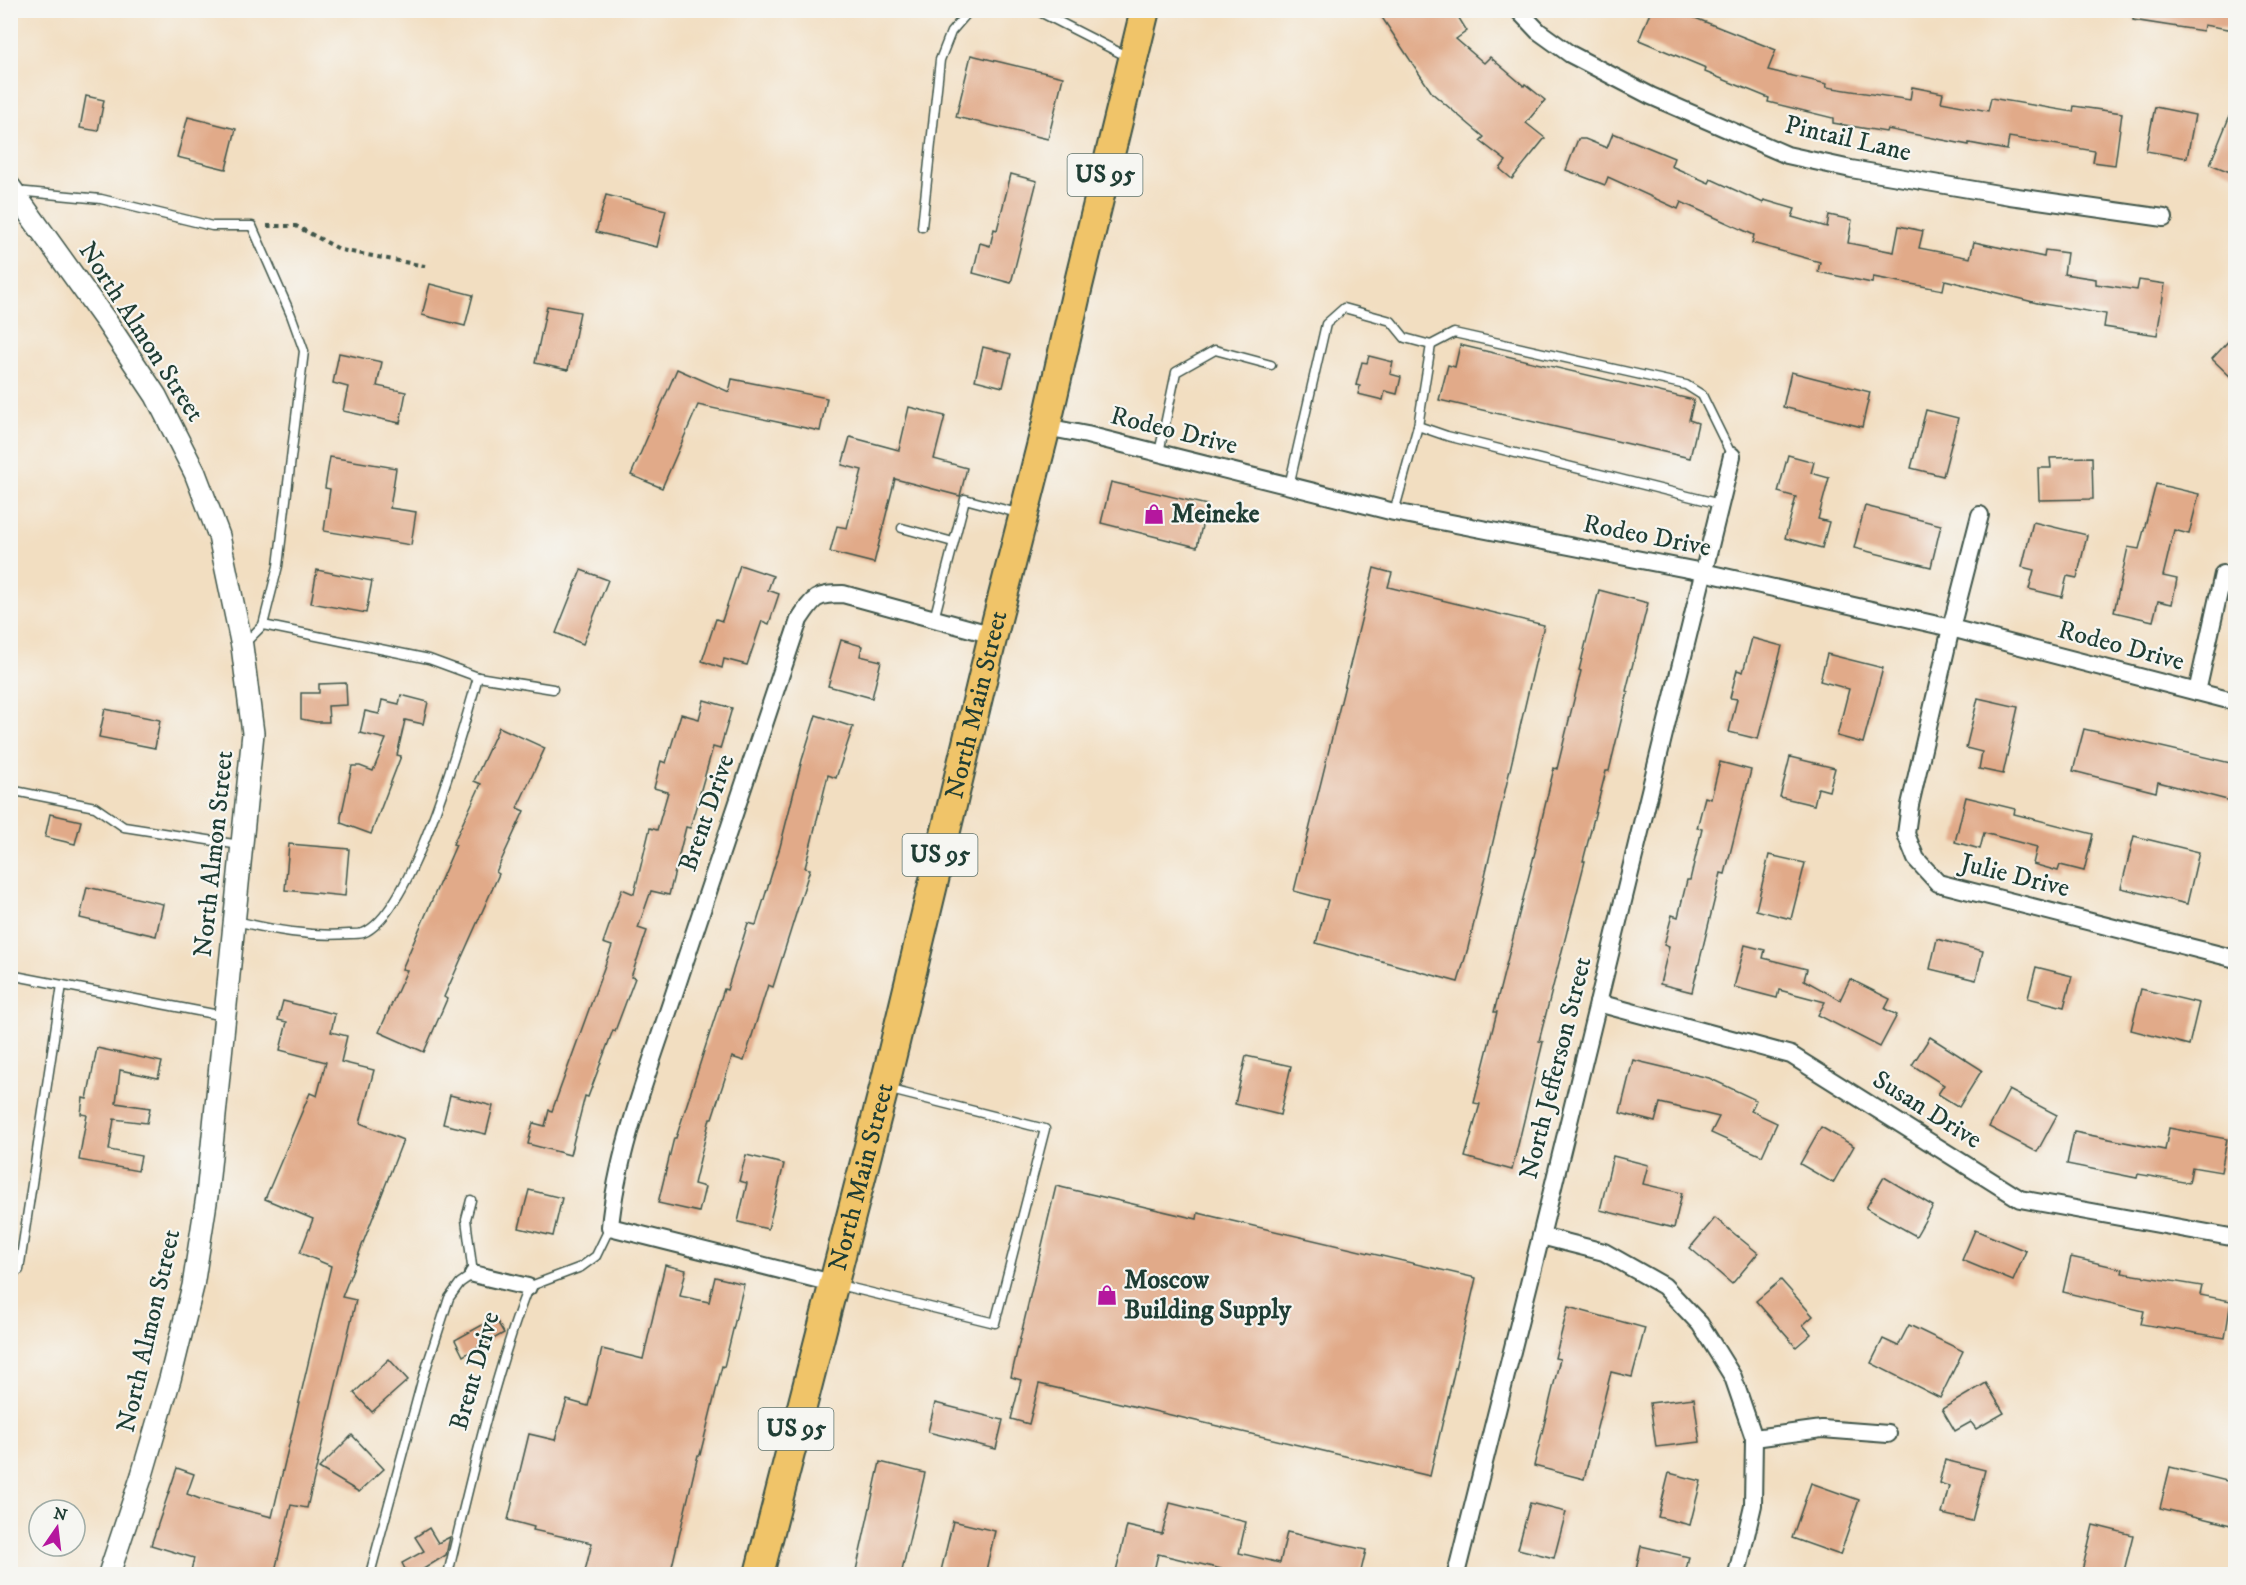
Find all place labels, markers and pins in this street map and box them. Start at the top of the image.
place label: Meineke [1171,498,1260,531]
shop icon: Meineke [1142,502,1166,526]
place label: Moscow Building Supply [1124,1264,1292,1327]
shop icon: Moscow Building Supply [1095,1283,1119,1307]

